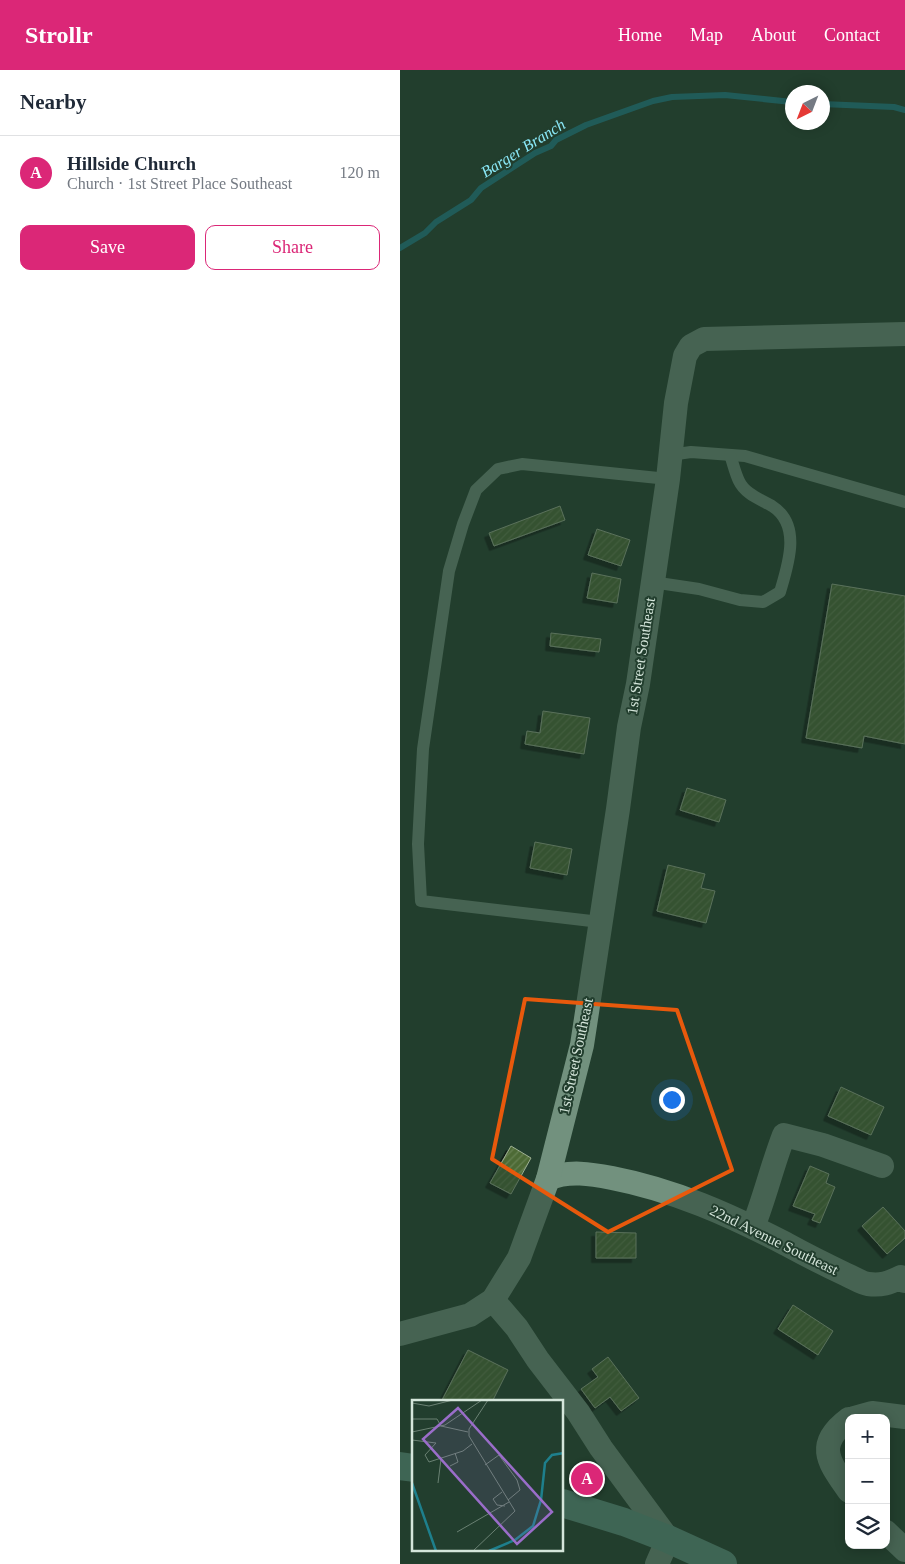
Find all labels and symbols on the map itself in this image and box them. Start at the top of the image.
north arrow [785,85,830,130]
water label: Barger Branch [478,115,569,181]
street label: 1st Street Southeast [624,595,658,716]
street label: 1st Street Southeast [556,996,596,1116]
your location [659,1087,685,1113]
street label: 22nd Avenue Southeast [707,1202,841,1278]
inset map [412,1400,564,1552]
pin: A [571,1460,603,1498]

